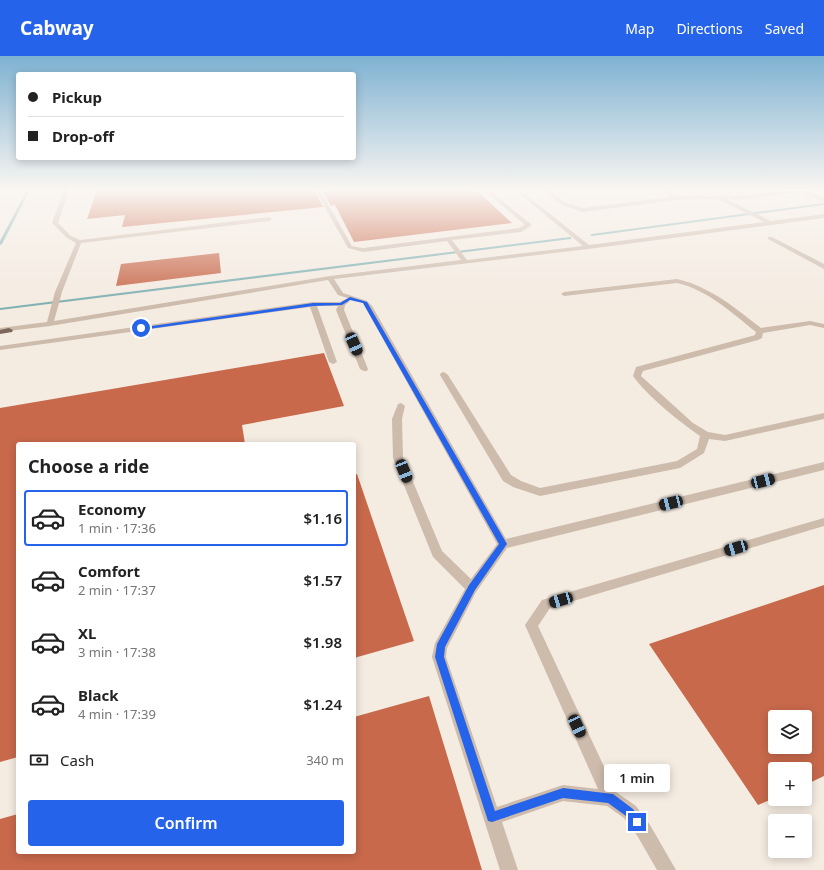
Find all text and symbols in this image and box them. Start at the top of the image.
text: Cabway [20,15,94,41]
text: Map [625,19,654,38]
text: Directions [676,19,743,38]
text: Saved [765,19,804,38]
text: Pickup [52,87,102,107]
text: Drop-off [52,126,114,146]
route start [132,319,150,337]
car [344,331,364,357]
text: Choose a ride [28,454,149,478]
car [394,458,414,484]
car [750,472,776,490]
car [658,494,684,512]
text: Economy [78,499,146,519]
icon: car [30,500,66,536]
text: $1.16 [304,508,342,528]
text: 1 min · 17:36 [78,519,156,537]
car [723,539,749,557]
text: Comfort [78,561,140,581]
icon: car [30,562,66,598]
text: $1.57 [304,570,342,590]
text: 2 min · 17:37 [78,581,156,599]
car [548,591,574,609]
text: XL [78,623,96,643]
icon: car [30,624,66,660]
text: $1.98 [304,632,342,652]
text: 3 min · 17:38 [78,643,156,661]
text: Black [78,685,118,705]
icon: car [30,686,66,722]
text: $1.24 [304,694,342,714]
text: 4 min · 17:39 [78,705,156,723]
map controls [768,710,812,858]
button: layers [768,710,812,754]
car [566,713,588,739]
icon: cash [28,749,50,771]
text: Cash [60,750,94,770]
text: 340 m [306,751,344,769]
button: + [768,762,812,806]
callout: 1 min [604,764,670,792]
text: 1 min [619,769,655,787]
button: Confirm [28,800,344,846]
route end [628,813,646,831]
button: − [768,814,812,858]

